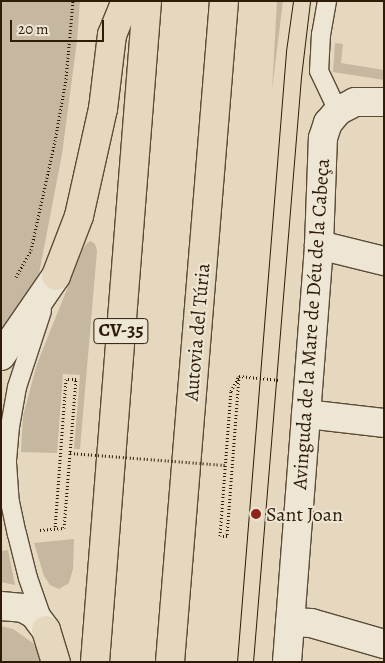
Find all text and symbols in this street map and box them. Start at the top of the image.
scale bar [12,10,106,42]
text: 20 m [18,19,49,39]
street label: Avinguda de la Mare de Déu de la Cabeça [287,158,335,490]
street label: Autovia del Túria [179,262,215,402]
road number: CV-35 [92,314,150,348]
place label: Sant Joan [266,502,343,526]
marker: Sant Joan [250,508,262,520]

